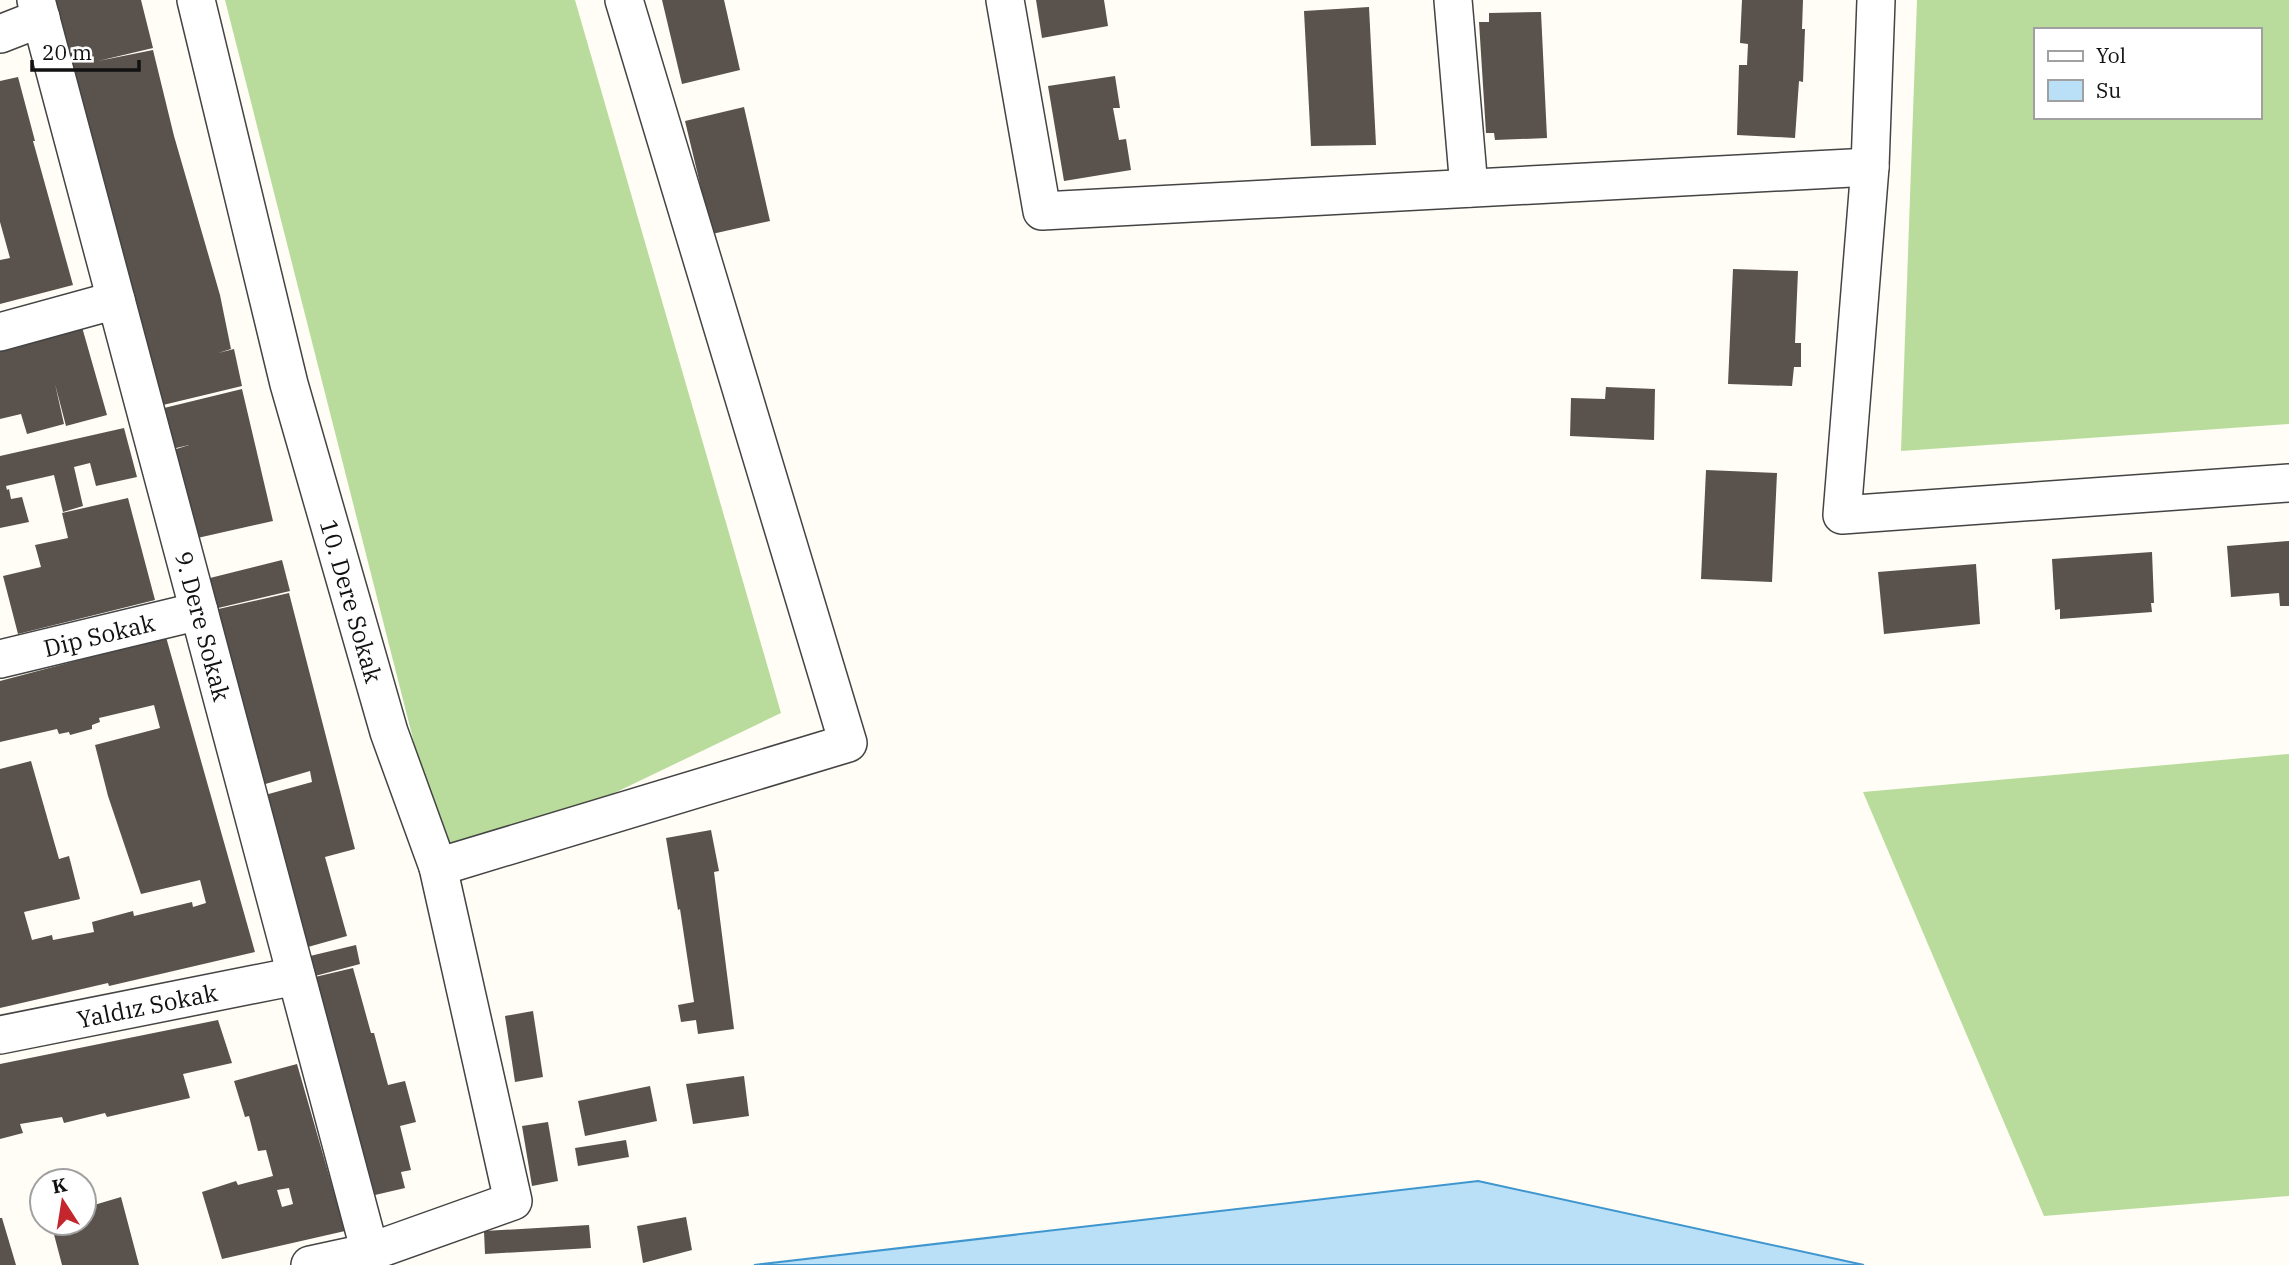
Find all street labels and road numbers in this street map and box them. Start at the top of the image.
street label: 10. Dere Sokak [313,516,390,687]
street label: 9. Dere Sokak [168,547,238,705]
street label: Dip Sokak [40,606,158,664]
street label: Yaldız Sokak [74,976,220,1035]

